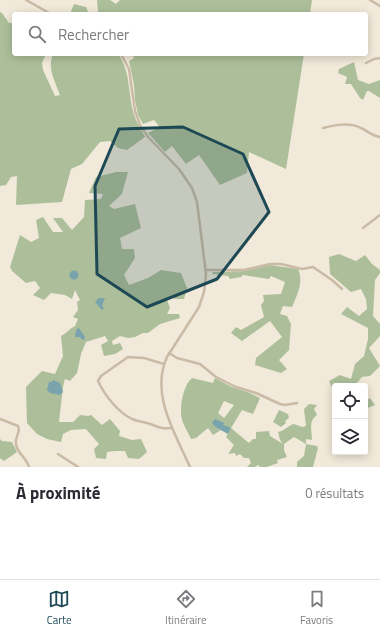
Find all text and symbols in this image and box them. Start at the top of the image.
search box [12,12,368,56]
icon: search [26,23,48,45]
text: Rechercher [58,23,129,46]
map controls [332,383,368,455]
button: locate [332,383,368,419]
button: layers [332,419,368,455]
text: À proximité [16,480,100,506]
text: 0 résultats [305,483,364,503]
tab: Carte [47,588,71,628]
tab: Itinéraire [165,588,206,628]
tab: Favoris [300,588,333,628]

